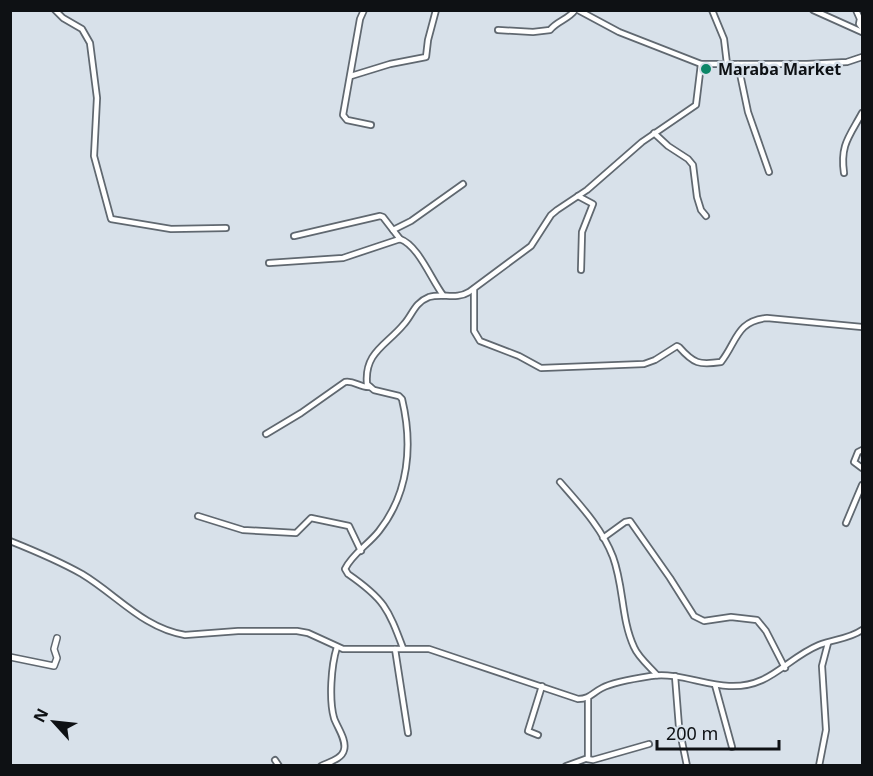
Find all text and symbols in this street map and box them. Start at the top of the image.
place label: Maraba Market [718,58,841,80]
marker: Maraba Market [699,62,713,76]
north arrow [24,692,84,752]
text: N [28,704,53,726]
scale bar [657,713,778,751]
text: 200 m [666,721,718,745]

